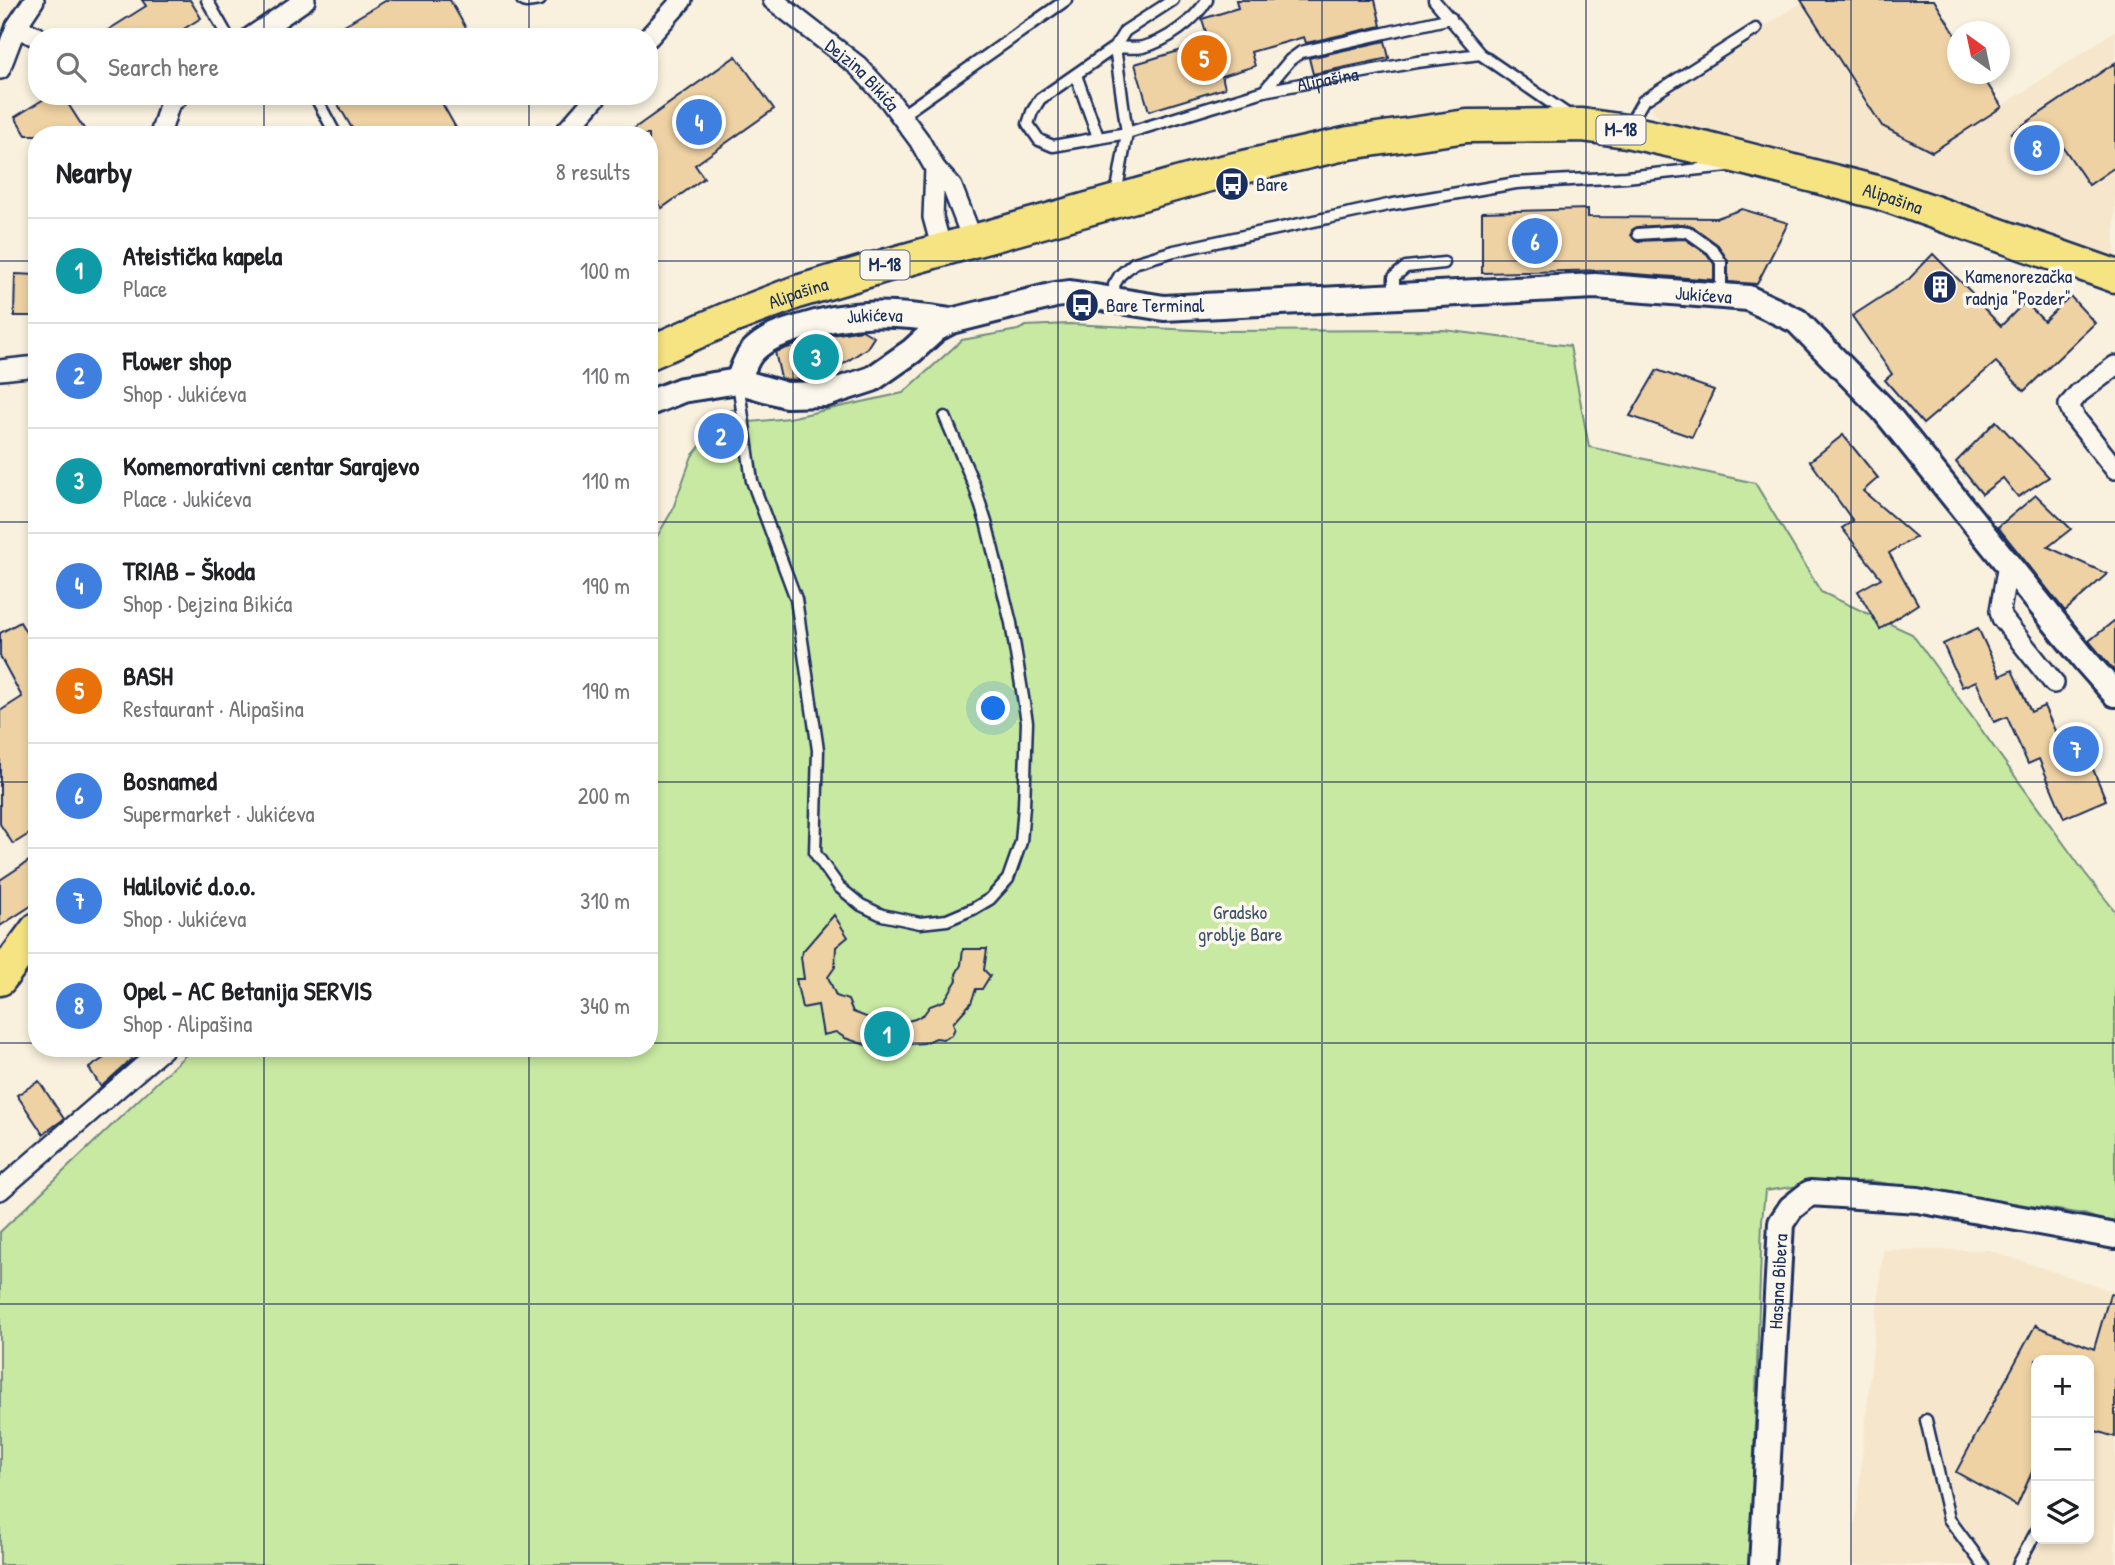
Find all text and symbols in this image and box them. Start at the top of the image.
north arrow [1947,21,2010,84]
search box [28,28,658,105]
street label: Dejzina Bikića [820,32,906,117]
pin: 5 [1181,32,1227,84]
icon: search [52,48,90,86]
text: Search here [108,49,219,84]
street label: Alipašina [1295,60,1361,97]
pin: 4 [676,96,722,148]
road number: M-18 [1596,116,1646,145]
pin: 8 [2014,122,2060,174]
text: Nearby [56,152,132,192]
text: 8 results [556,156,630,187]
bus stop icon: Bare [1213,165,1251,203]
place label: Bare [1256,171,1288,197]
street label: Alipašina [1860,176,1927,220]
pin: 6 [1512,215,1558,267]
text: Ateistička kapela [123,238,282,273]
road number: M-18 [860,250,910,279]
text: 1 [75,255,83,286]
text: 100 m [580,255,630,286]
place label: Kamenorezačka radnja "Pozder" [1965,263,2073,311]
building icon: Kamenorezačka radnja "Pozder" [1921,268,1959,306]
street label: Alipašina [764,270,832,315]
text: Place [123,273,167,304]
street label: Jukićeva [1674,279,1733,310]
bus stop icon: Bare Terminal [1063,286,1101,324]
place label: Bare Terminal [1106,292,1205,318]
street label: Jukićeva [845,301,904,330]
pin: 3 [793,331,839,383]
text: Flower shop [123,343,231,378]
text: 2 [74,360,84,391]
text: 110 m [582,360,630,391]
text: Shop · Jukićeva [123,378,246,409]
pin: 2 [698,410,744,462]
text: Komemorativni centar Sarajevo [123,448,419,483]
text: 3 [74,465,84,496]
text: 110 m [582,465,630,496]
text: Place · Jukićeva [123,483,251,514]
text: TRIAB - Škoda [123,553,255,588]
text: 4 [75,570,83,601]
text: 190 m [582,570,630,601]
text: Shop · Dejzina Bikića [123,588,292,619]
text: BASH [123,658,173,693]
text: 5 [74,675,84,706]
text: 190 m [582,675,630,706]
your location [976,691,1010,725]
text: Restaurant · Alipašina [123,693,304,724]
pin: 7 [2053,723,2099,775]
text: Bosnamed [123,763,217,798]
text: 6 [74,780,84,811]
text: 200 m [578,780,630,811]
text: Supermarket · Jukićeva [123,798,315,829]
text: Halilović d.o.o. [123,868,256,903]
text: 7 [73,885,85,916]
text: 310 m [580,885,630,916]
park label: Gradsko groblje Bare [1198,899,1283,947]
text: Shop · Jukićeva [123,903,246,934]
text: Opel - AC Betanija SERVIS [123,973,372,1008]
text: 8 [74,990,84,1021]
text: 340 m [580,990,630,1021]
text: Shop · Alipašina [123,1008,252,1039]
pin: 1 [864,1008,910,1060]
street label: Hasana Bibera [1762,1232,1793,1330]
map controls [2031,1355,2094,1544]
button: + [2031,1355,2094,1418]
button: − [2031,1418,2094,1481]
button: layers [2031,1481,2094,1544]

